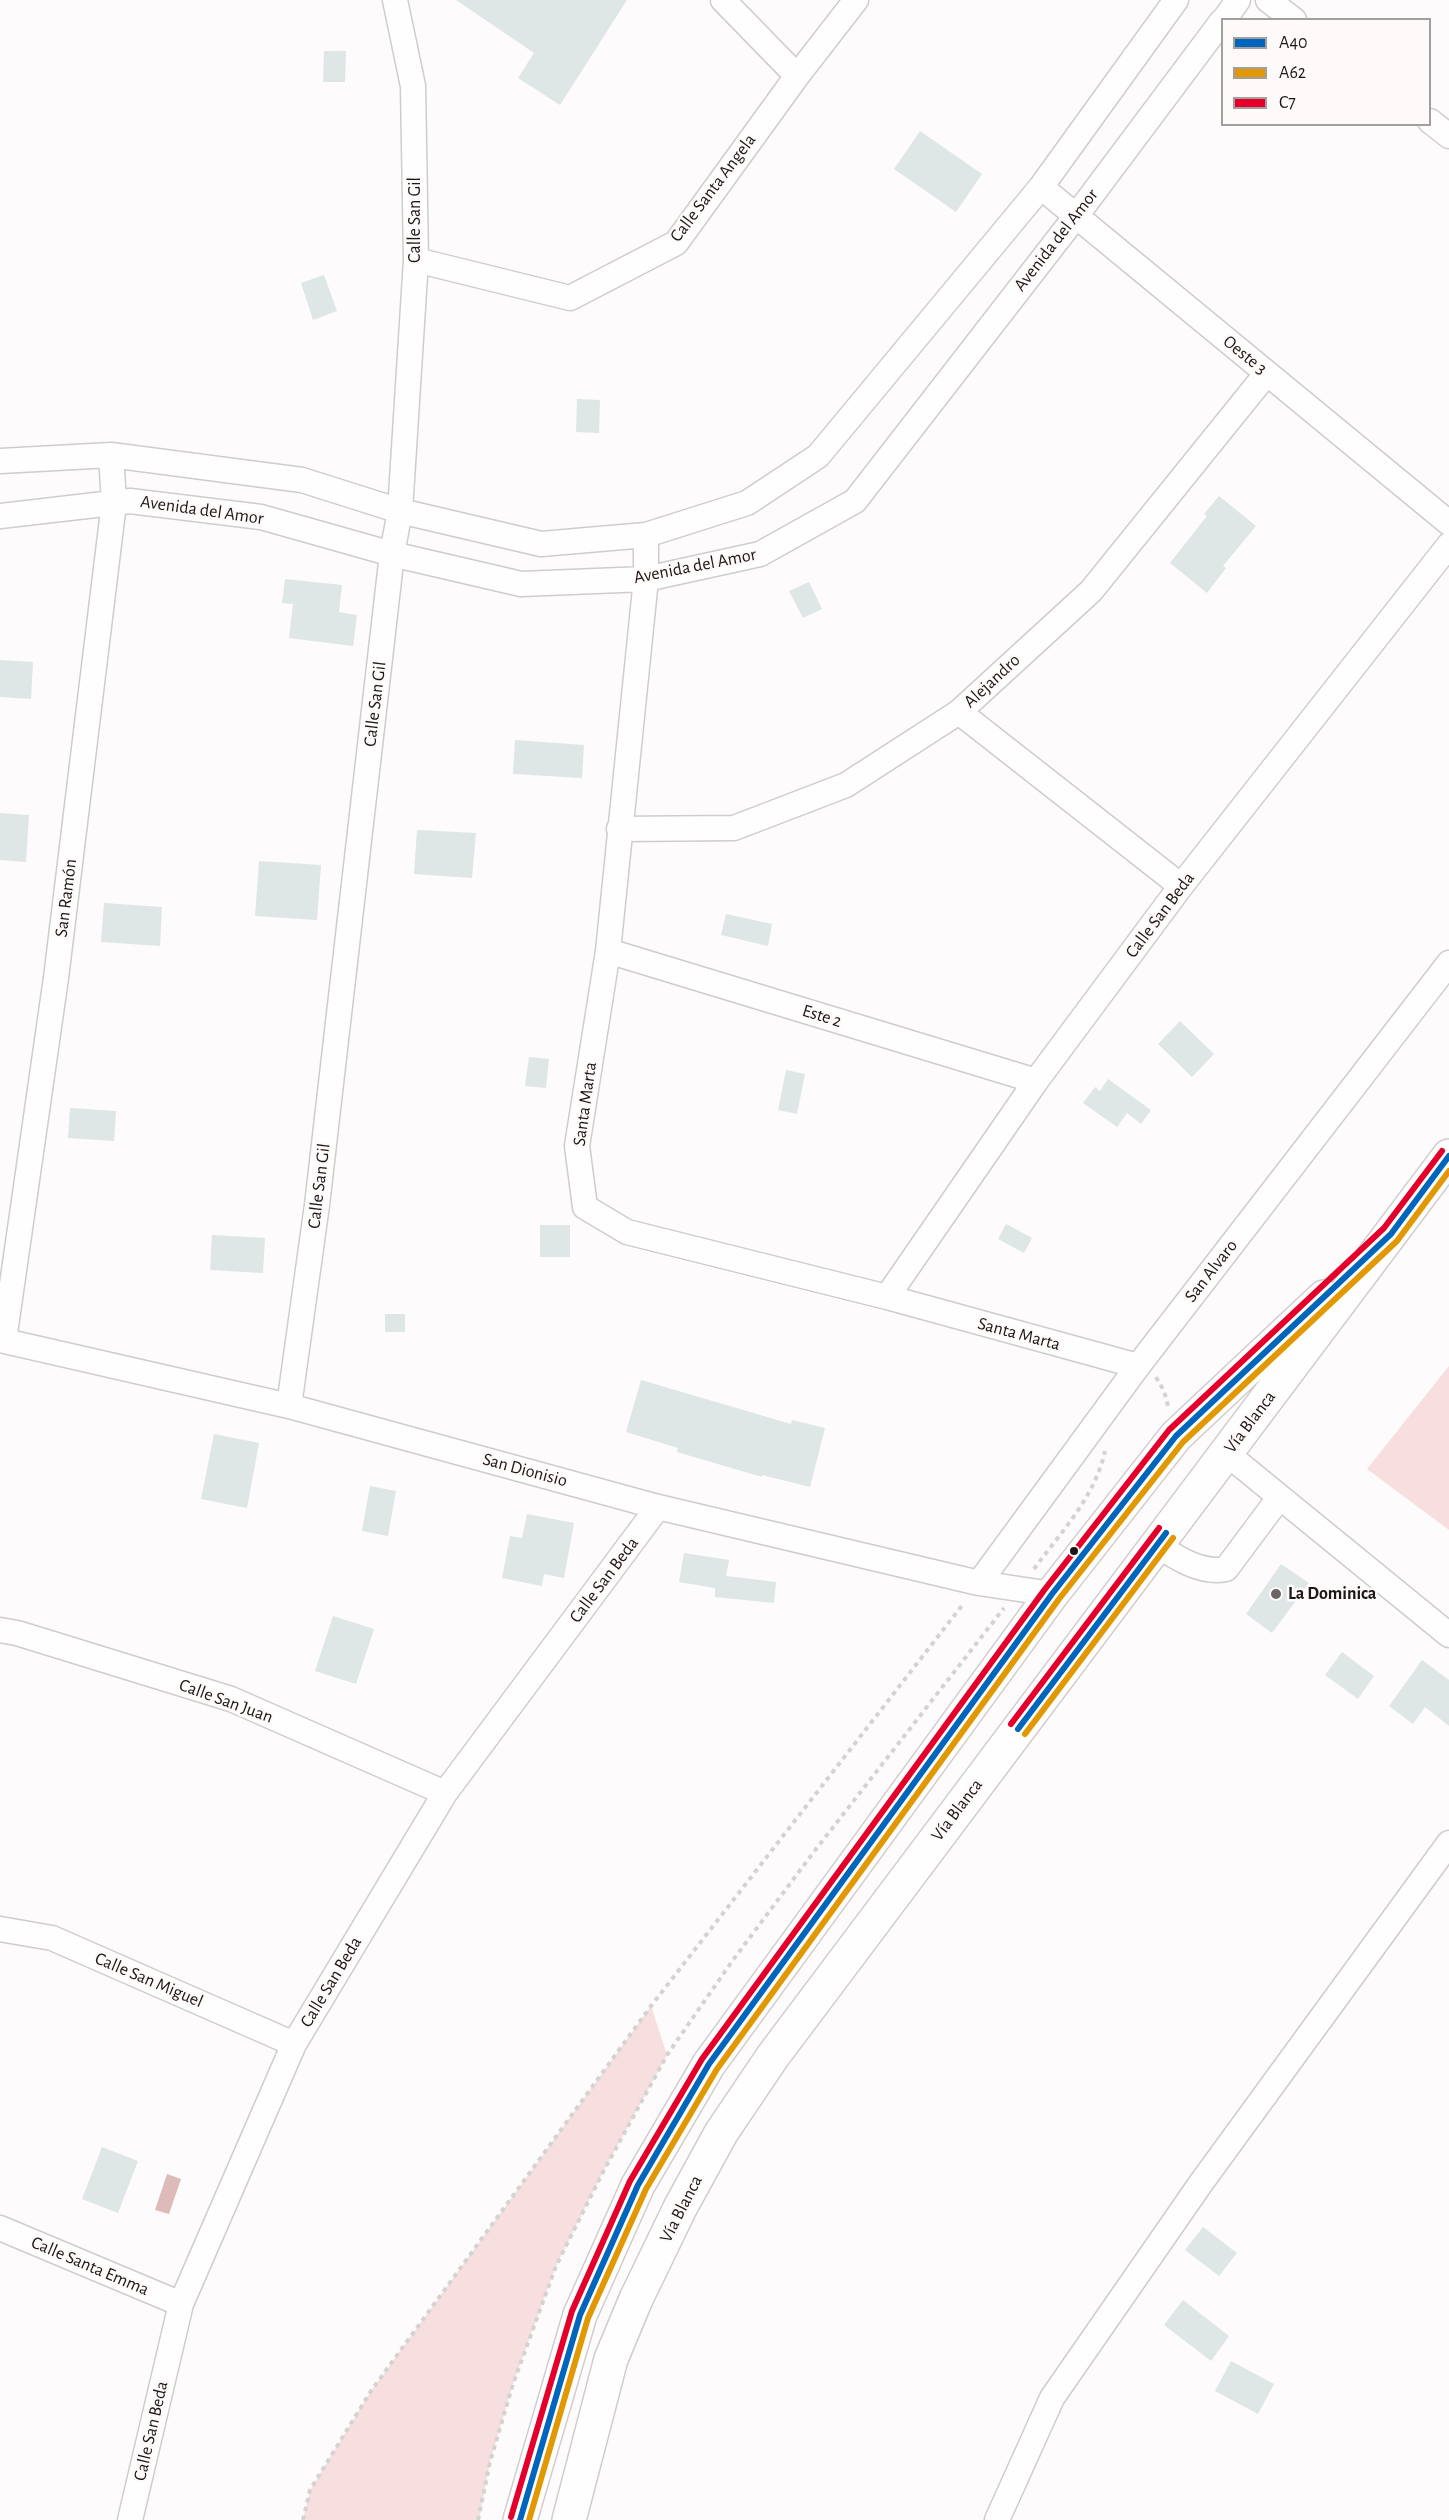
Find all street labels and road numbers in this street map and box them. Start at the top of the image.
street label: Calle Santa Angela [665,130,761,246]
street label: Calle San Gil [404,177,426,263]
street label: Avenida del Amor [1009,184,1103,296]
street label: Oeste 3 [1219,331,1271,379]
street label: Avenida del Amor [139,491,265,529]
street label: Avenida del Amor [632,544,758,588]
street label: Alejandro [959,649,1025,713]
street label: Calle San Gil [359,660,391,748]
street label: San Ramón [50,858,82,938]
street label: Calle San Beda [1121,868,1199,962]
street label: Este 2 [800,1000,844,1032]
street label: Santa Marta [568,1061,602,1147]
street label: Calle San Gil [303,1142,335,1230]
street label: San Alvaro [1180,1235,1242,1307]
street label: Santa Marta [975,1313,1063,1355]
street label: Vía Blanca [1220,1387,1280,1457]
street label: San Dionisio [480,1448,570,1492]
street label: Calle San Beda [565,1533,643,1627]
street label: Calle San Juan [176,1674,276,1728]
street label: Vía Blanca [927,1775,987,1845]
street label: Calle San Beda [296,1933,366,2031]
street label: Calle San Miguel [92,1947,206,2013]
street label: Vía Blanca [655,2172,707,2246]
street label: Calle Santa Emma [28,2231,152,2301]
street label: Calle San Beda [129,2379,173,2483]

